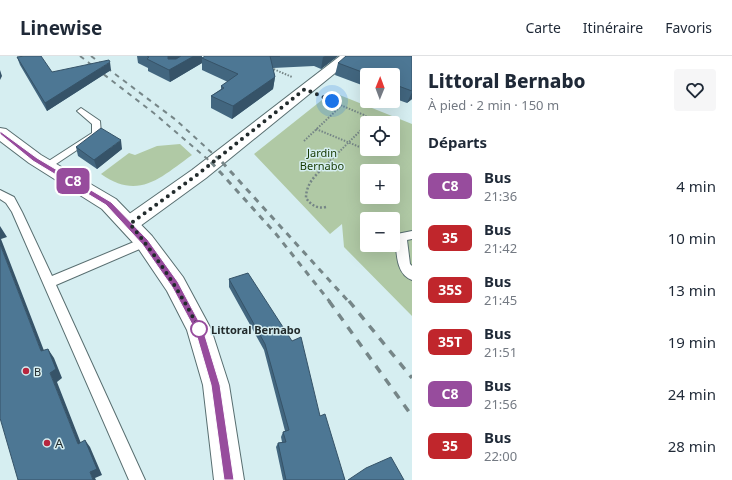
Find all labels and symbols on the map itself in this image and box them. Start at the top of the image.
north arrow [360,68,400,108]
your location [322,91,342,111]
park label: Jardin Bernabo [300,145,344,173]
line badge: C8 [55,168,91,194]
marker: Littoral Bernabo [190,320,208,338]
place label: Littoral Bernabo [211,322,301,337]
place label: B [34,364,41,379]
marker: B [21,366,31,376]
place label: A [55,434,64,452]
marker: A [42,438,52,448]

